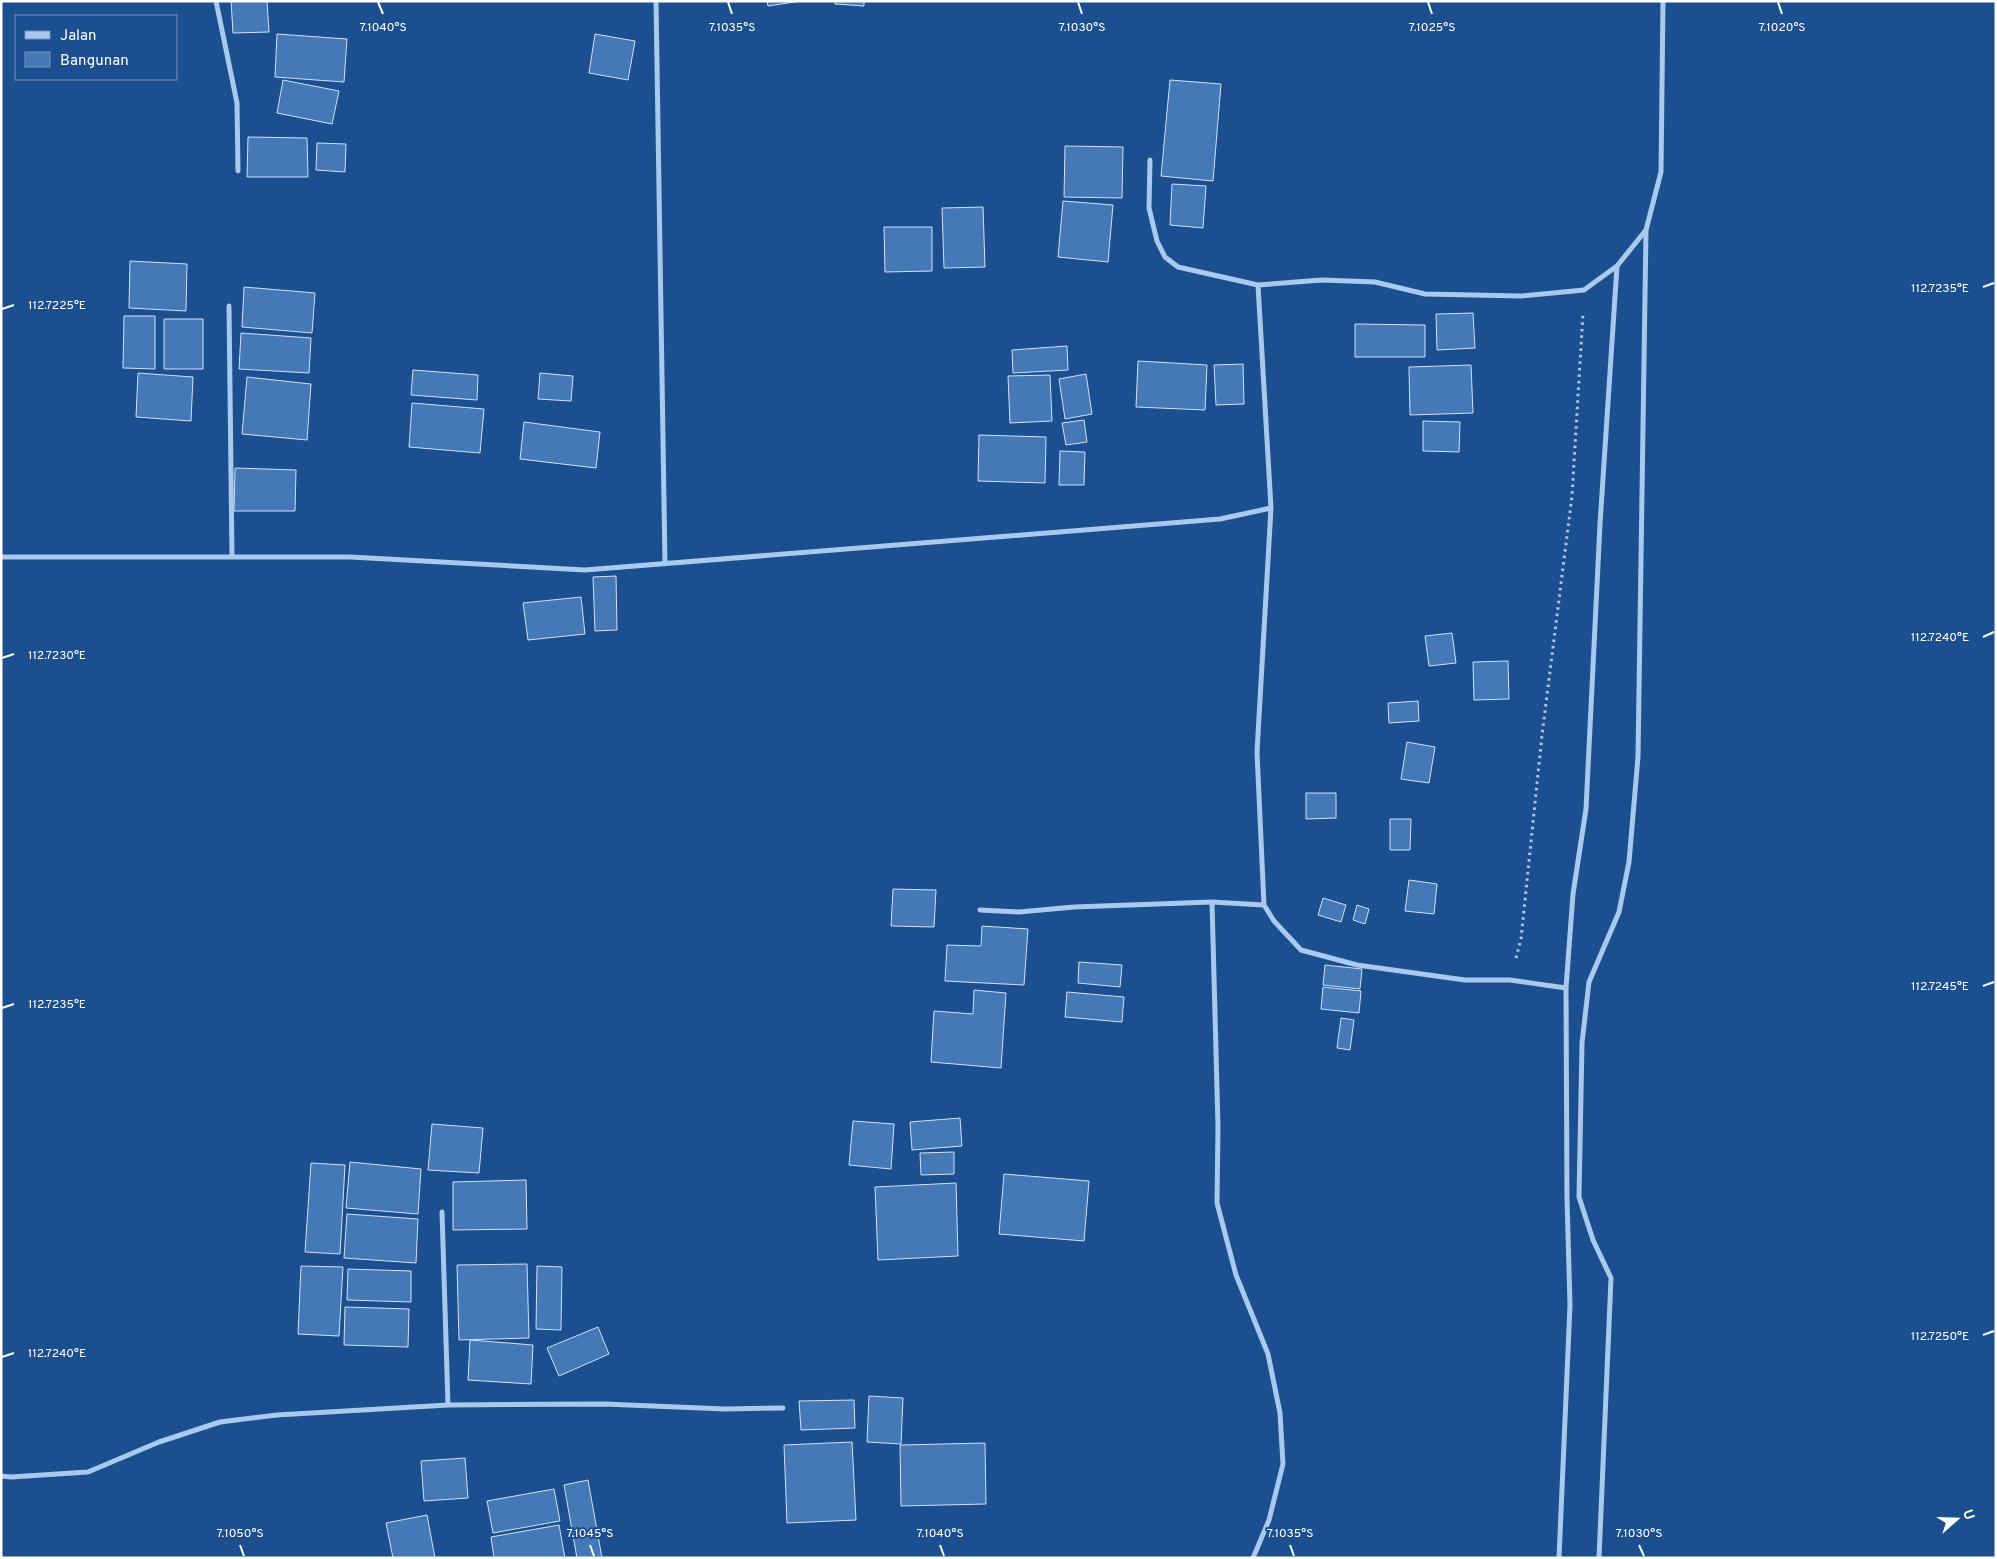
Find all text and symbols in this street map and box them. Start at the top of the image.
legend [15,15,178,80]
text: 7.1040°S [359,20,407,36]
text: 7.1035°S [709,20,755,36]
text: 7.1030°S [1059,20,1105,36]
text: 7.1025°S [1409,20,1455,36]
text: 7.1020°S [1758,20,1806,36]
text: Jalan [60,27,97,46]
text: Bangunan [60,52,129,71]
text: 112.7235°E [1911,281,1969,297]
text: 112.7225°E [28,298,86,314]
text: 112.7240°E [1911,630,1969,646]
text: 112.7230°E [28,648,86,664]
text: 112.7245°E [1911,979,1969,995]
text: 112.7235°E [28,997,86,1013]
text: 112.7250°E [1911,1329,1969,1345]
text: 112.7240°E [28,1346,86,1362]
north arrow [1932,1494,1982,1544]
text: U [1958,1507,1977,1523]
text: 7.1050°S [216,1526,264,1542]
text: 7.1045°S [567,1526,613,1542]
text: 7.1040°S [916,1526,964,1542]
text: 7.1035°S [1267,1526,1313,1542]
text: 7.1030°S [1616,1526,1662,1542]

